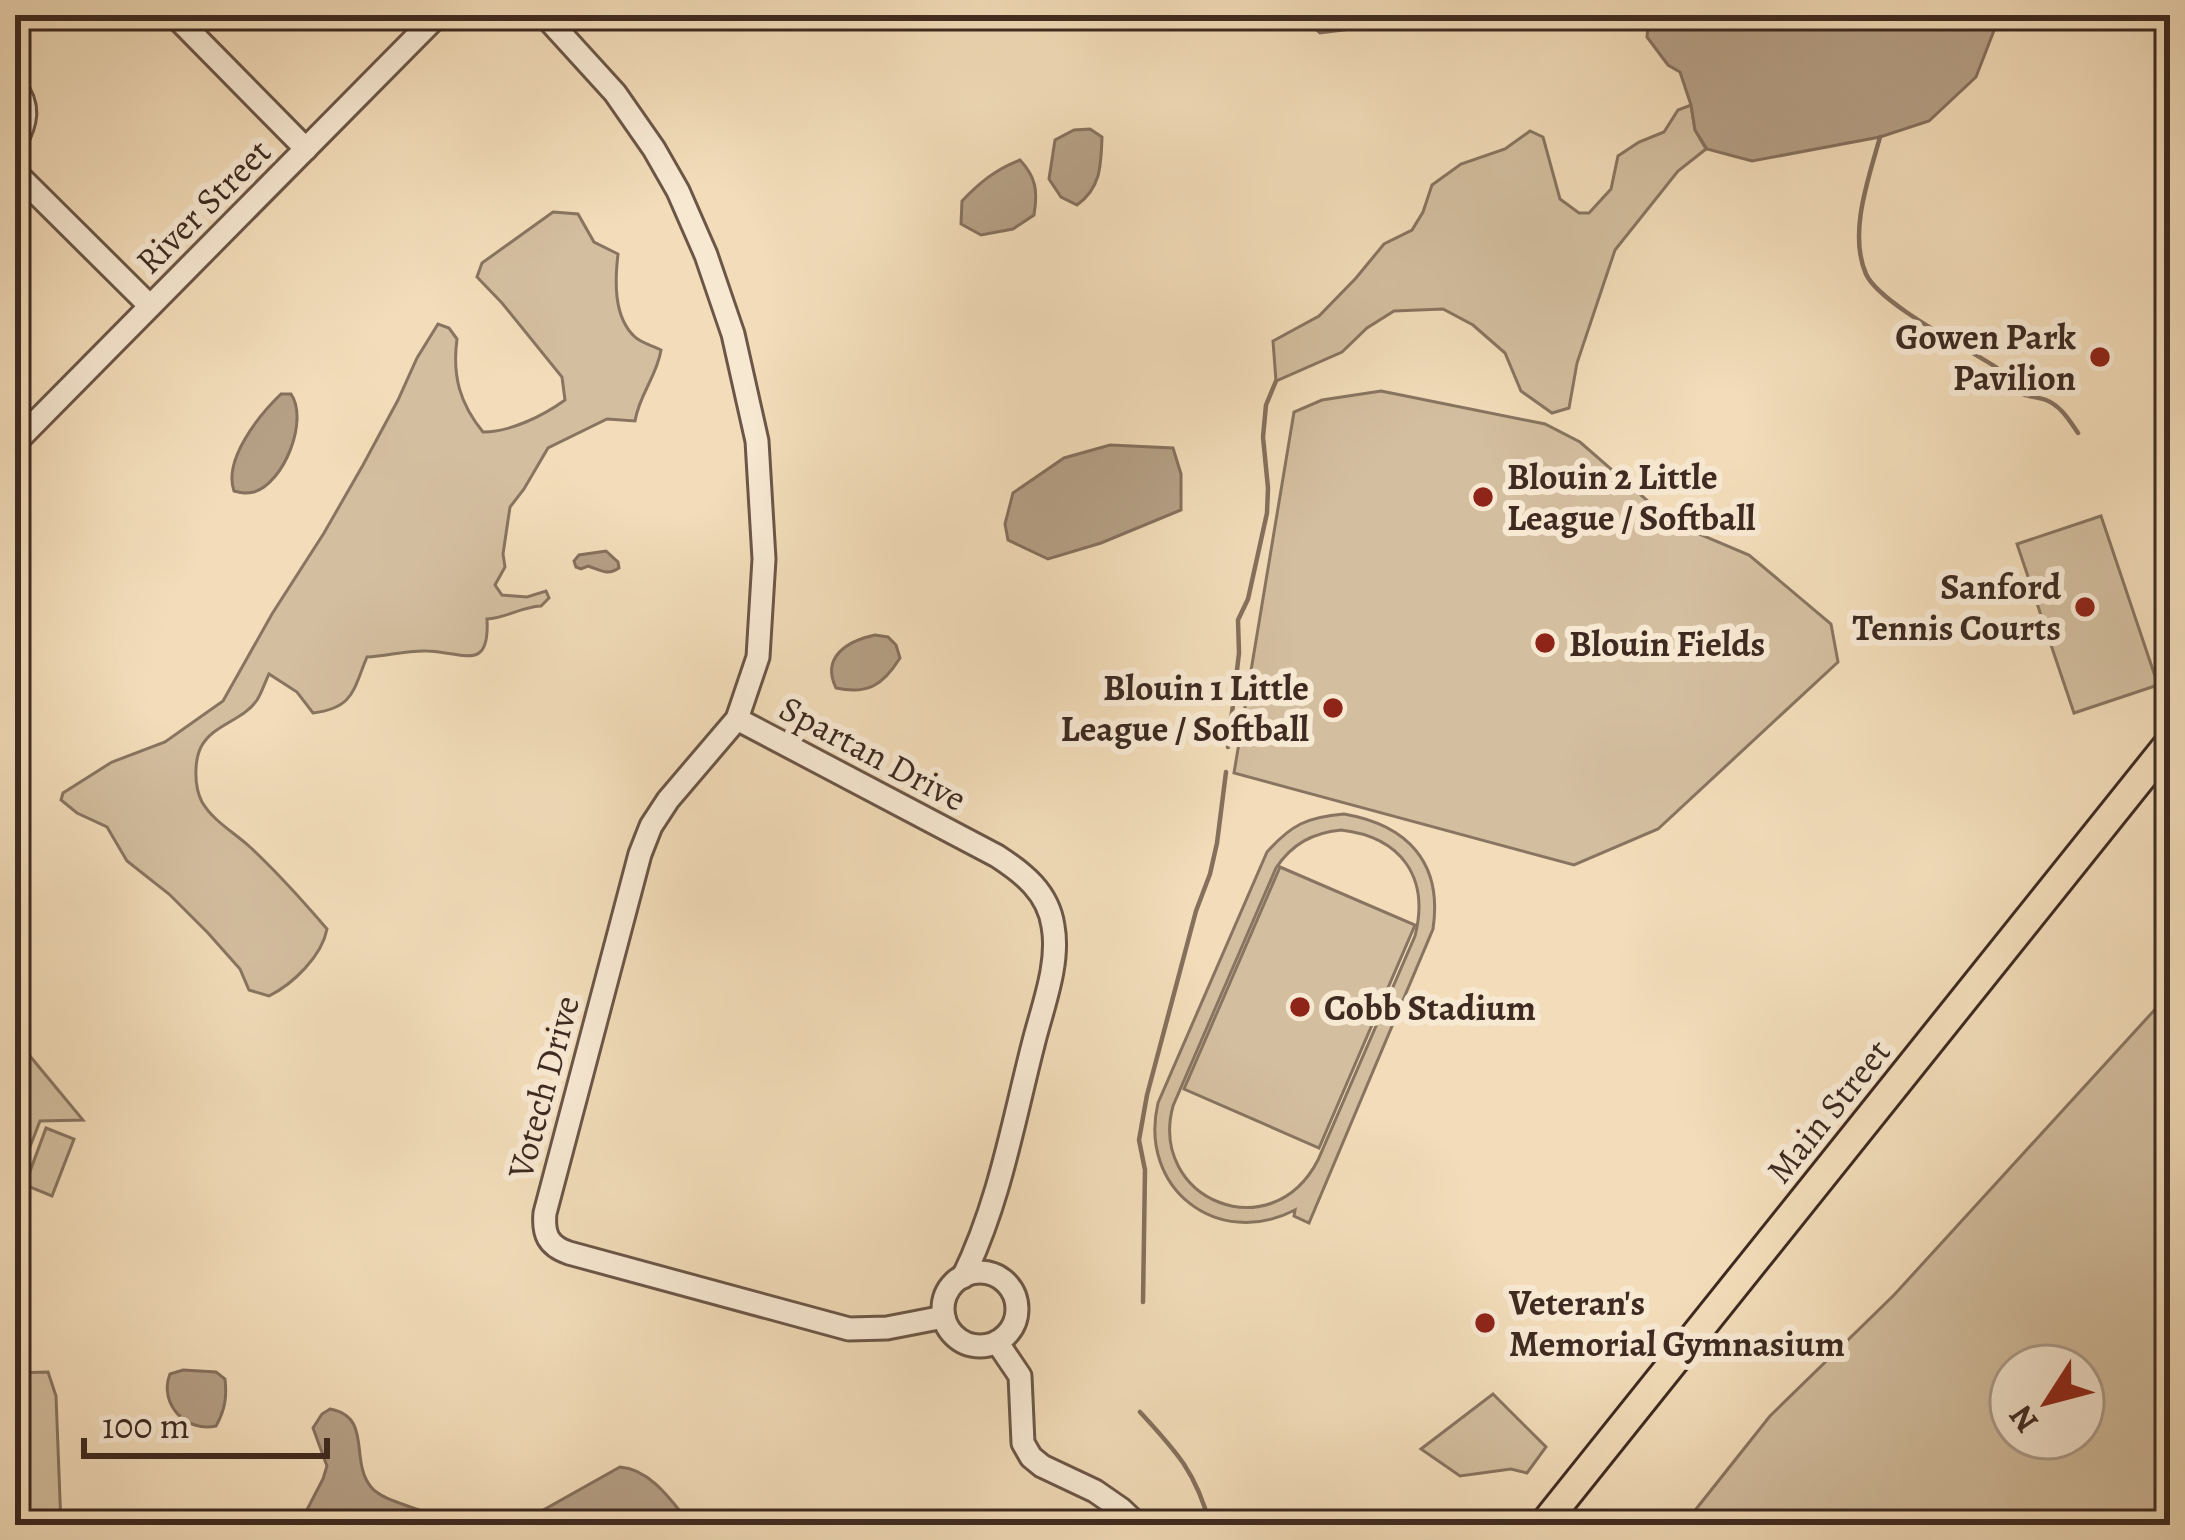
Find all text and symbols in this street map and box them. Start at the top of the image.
street label: River Street [125,128,281,284]
place label: Gowen Park Pavilion [1895,312,2076,402]
marker: Gowen Park Pavilion [2087,344,2113,370]
place label: Blouin 2 Little League / Softball [1507,452,1756,542]
marker: Blouin 2 Little League / Softball [1470,484,1496,510]
place label: Sanford Tennis Courts [1852,562,2062,652]
marker: Sanford Tennis Courts [2072,594,2098,620]
place label: Blouin Fields [1569,619,1765,668]
marker: Blouin Fields [1532,630,1558,656]
place label: Blouin 1 Little League / Softball [1061,663,1310,753]
street label: Spartan Drive [771,683,975,823]
marker: Blouin 1 Little League / Softball [1320,695,1346,721]
place label: Cobb Stadium [1324,983,1536,1032]
street label: Votech Drive [495,990,591,1185]
marker: Cobb Stadium [1287,994,1313,1020]
street label: Main Street [1755,1028,1901,1193]
place label: Veteran's Memorial Gymnasium [1508,1278,1845,1368]
marker: Veteran's Memorial Gymnasium [1472,1310,1498,1336]
north arrow [1987,1342,2107,1462]
scale bar [84,1384,327,1458]
text: N [1998,1396,2048,1442]
text: 100 m [102,1401,190,1450]

